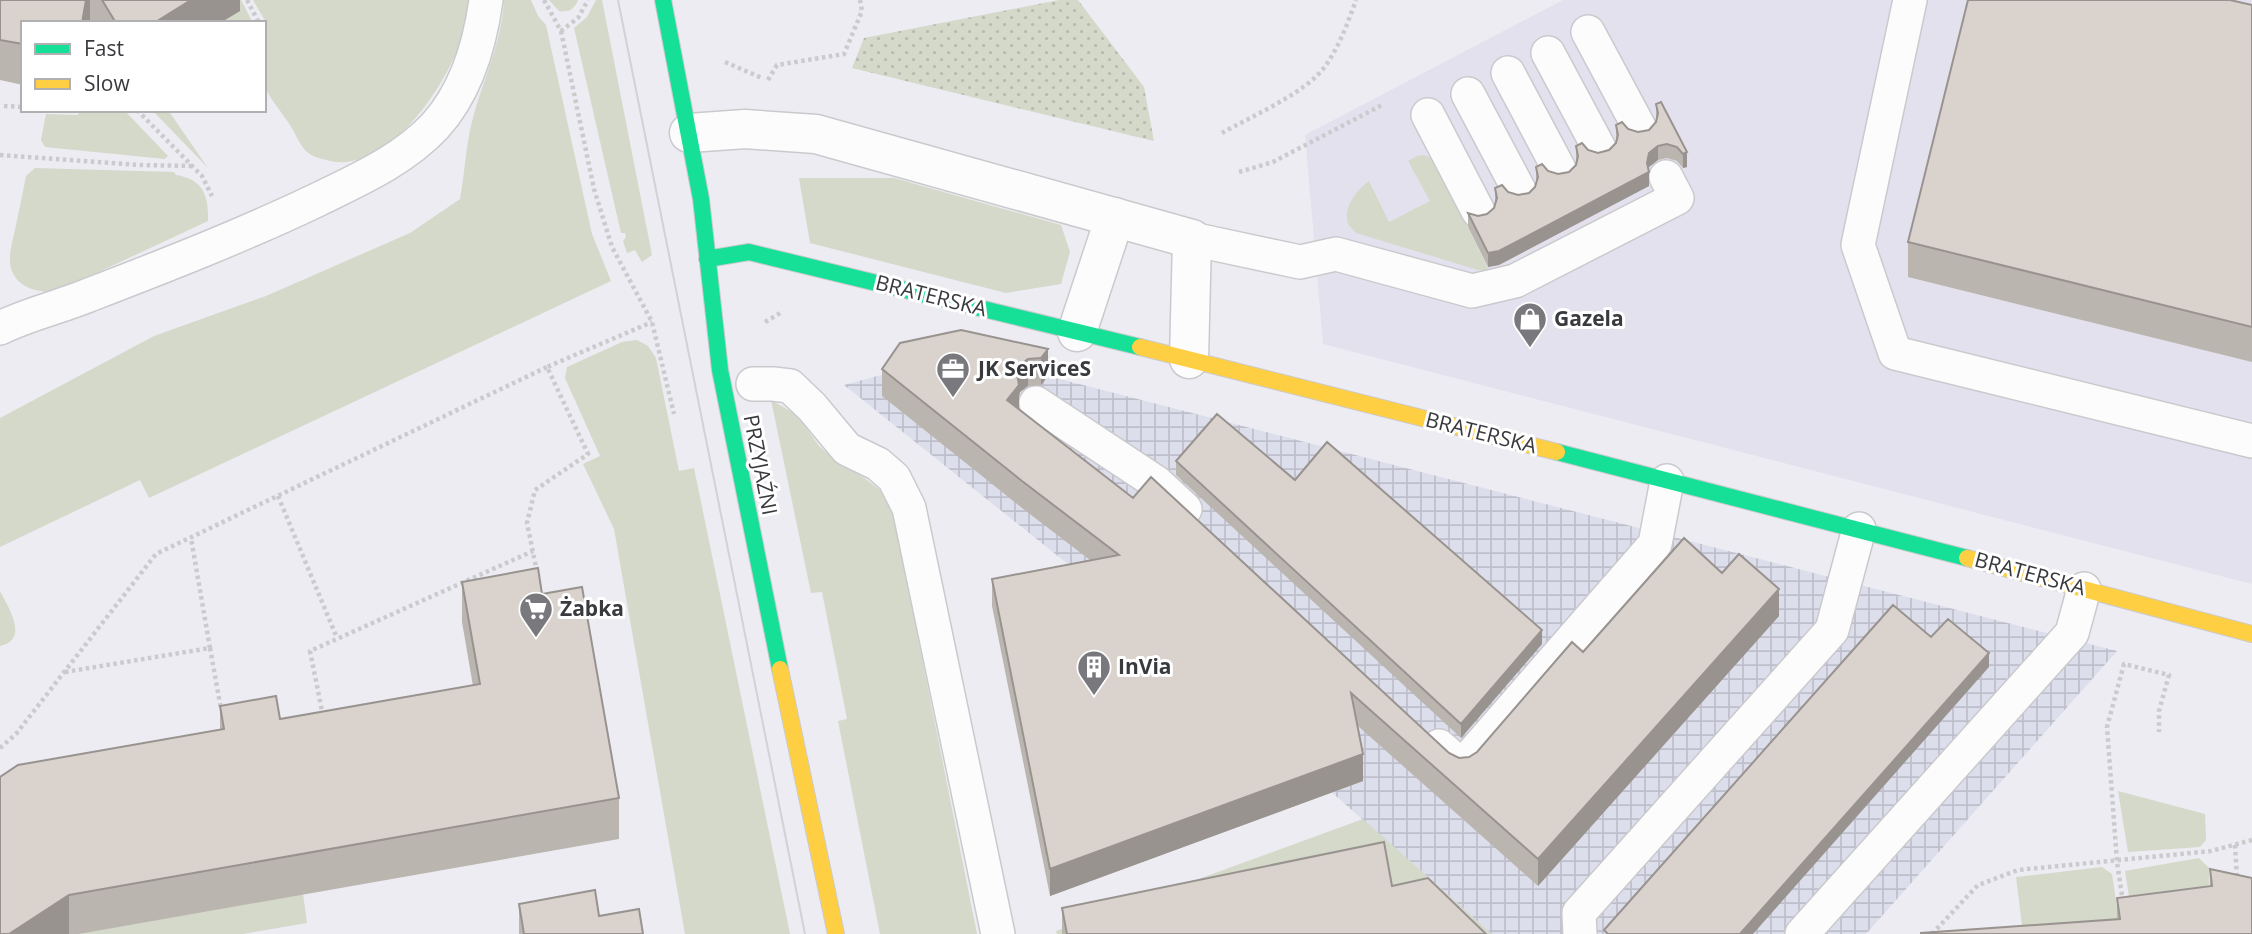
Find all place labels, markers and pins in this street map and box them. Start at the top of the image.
shop icon: Gazela [1511,300,1549,349]
place label: Gazela [1554,304,1624,332]
office icon: JK ServiceS [934,350,972,399]
place label: JK ServiceS [976,354,1091,382]
supermarket icon: Żabka [517,590,555,639]
place label: Żabka [560,594,624,622]
building icon: InVia [1075,648,1113,697]
place label: InVia [1118,652,1172,680]

